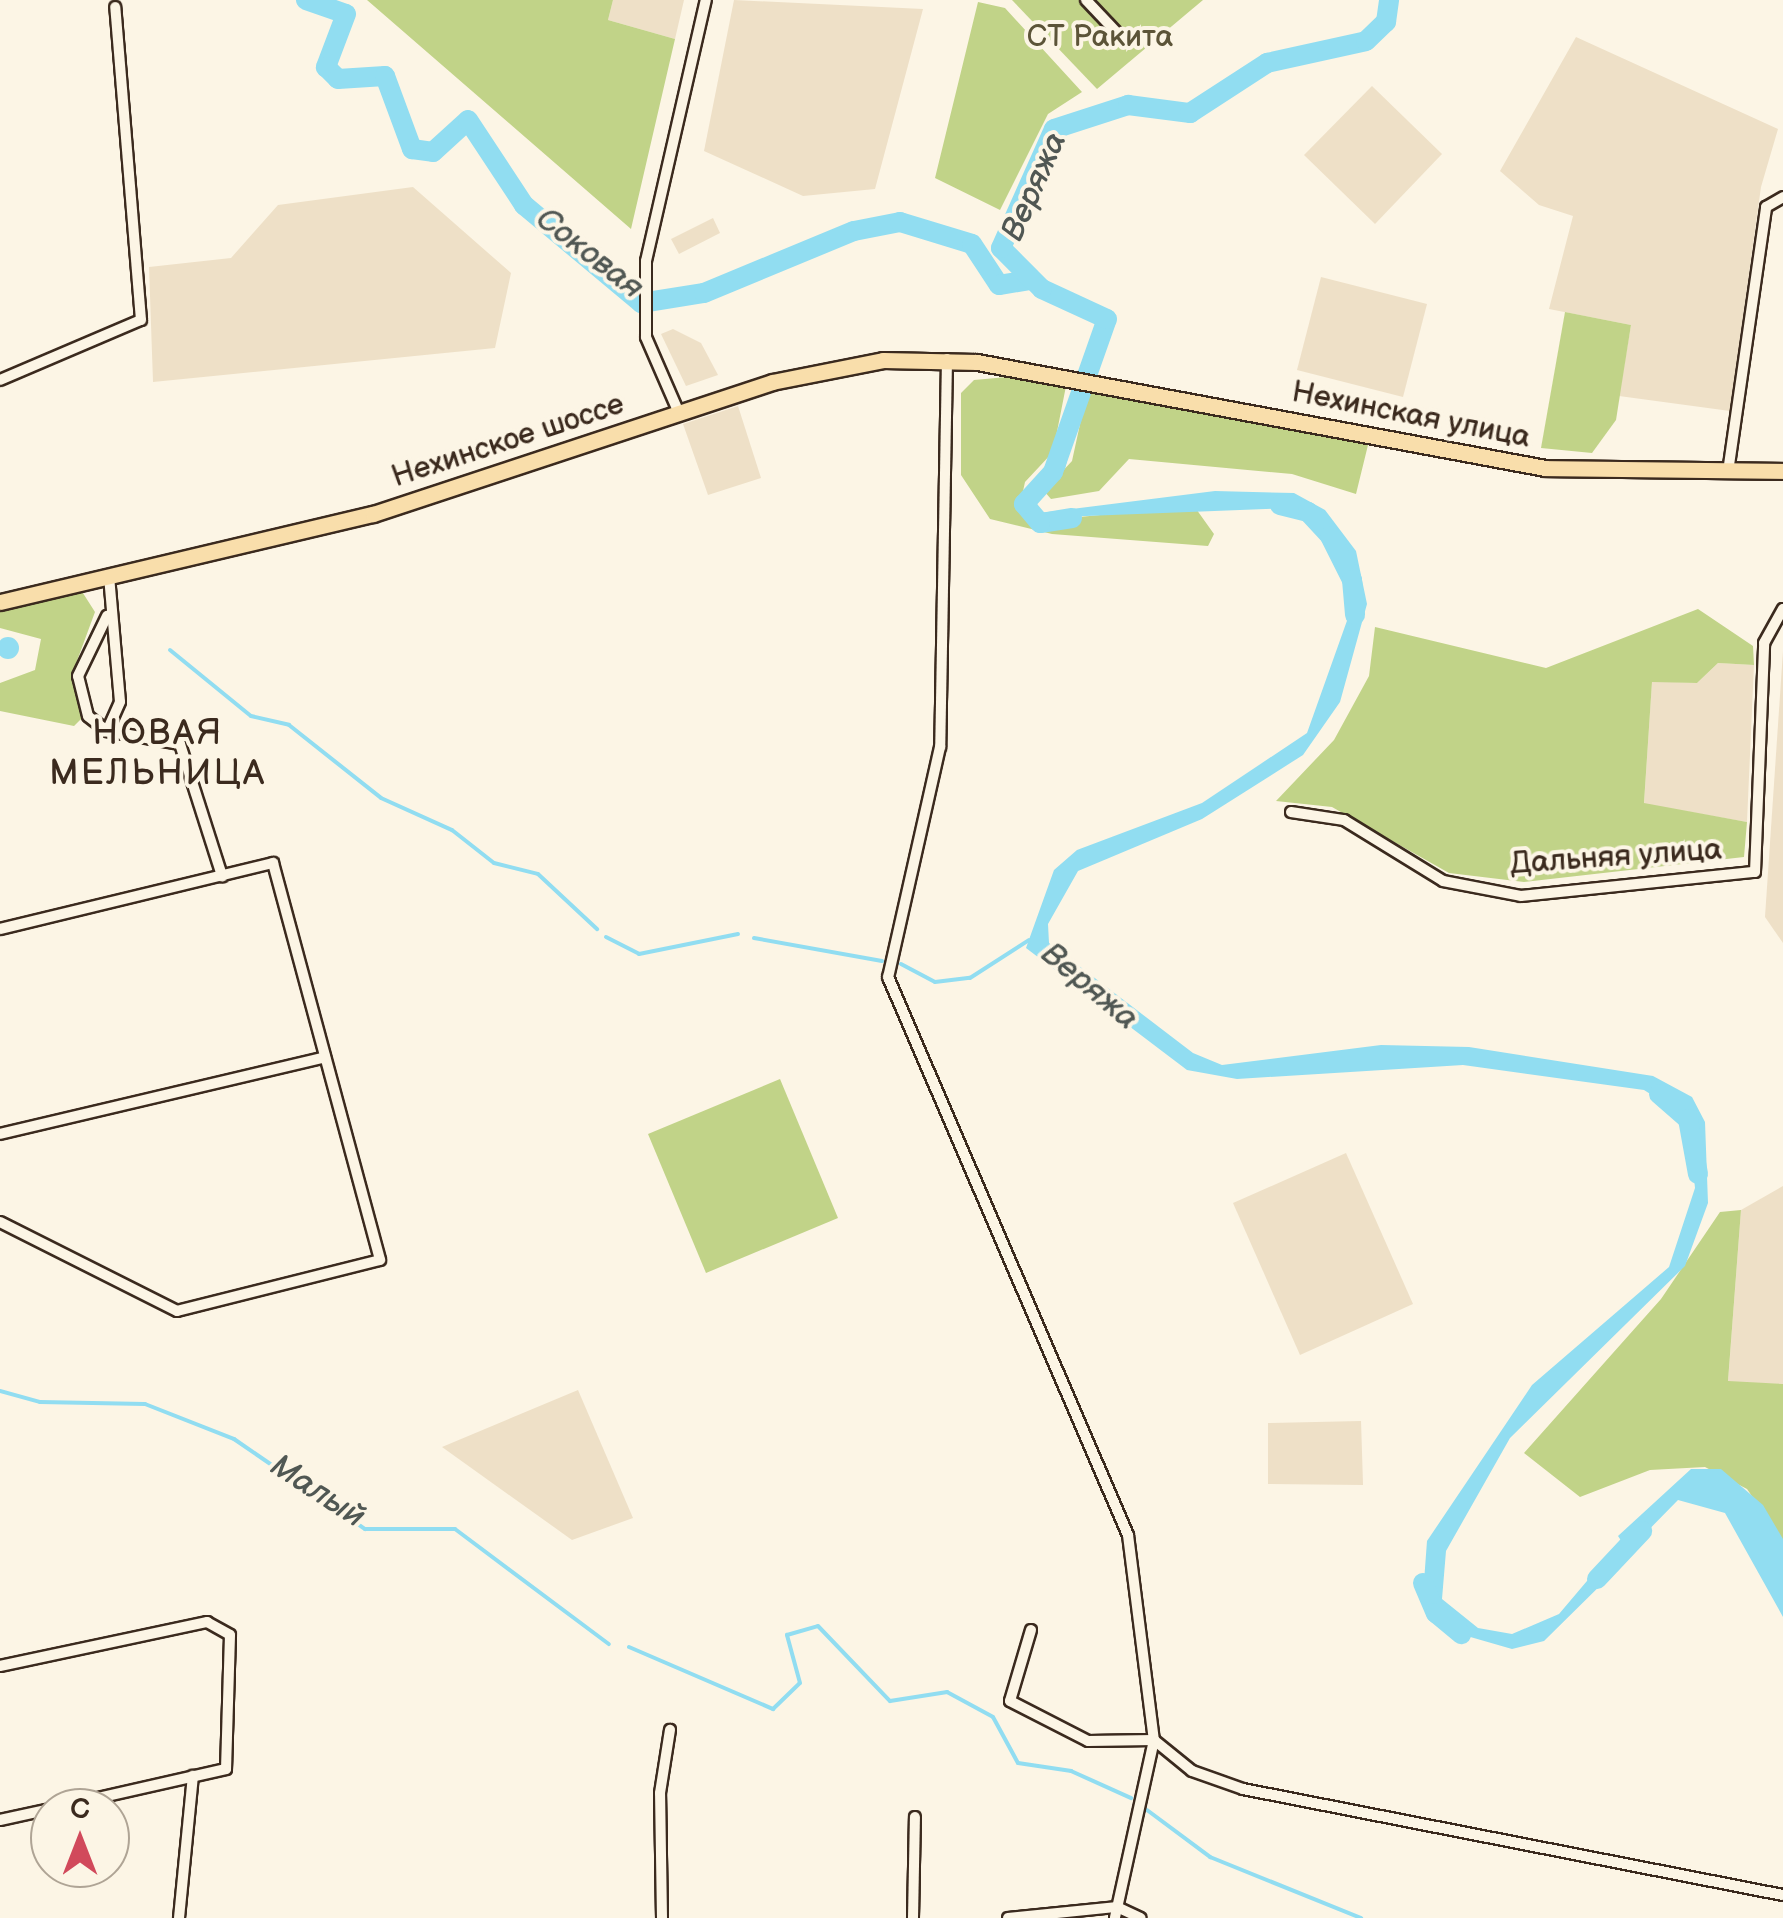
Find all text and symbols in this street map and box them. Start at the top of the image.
park label: СТ Ракита [1027,19,1173,55]
water label: Веряжа [994,127,1076,247]
water label: Соковая [528,200,650,308]
street label: Нехинская улица [1289,374,1533,456]
street label: Нехинское шоссе [387,387,629,495]
district label: НОВАЯ МЕЛЬНИЦА [49,713,267,795]
street label: Дальняя улица [1509,832,1723,882]
water label: Веряжа [1033,935,1145,1039]
water label: Малый [262,1447,372,1537]
north arrow [30,1788,130,1888]
text: С [70,1793,90,1826]

